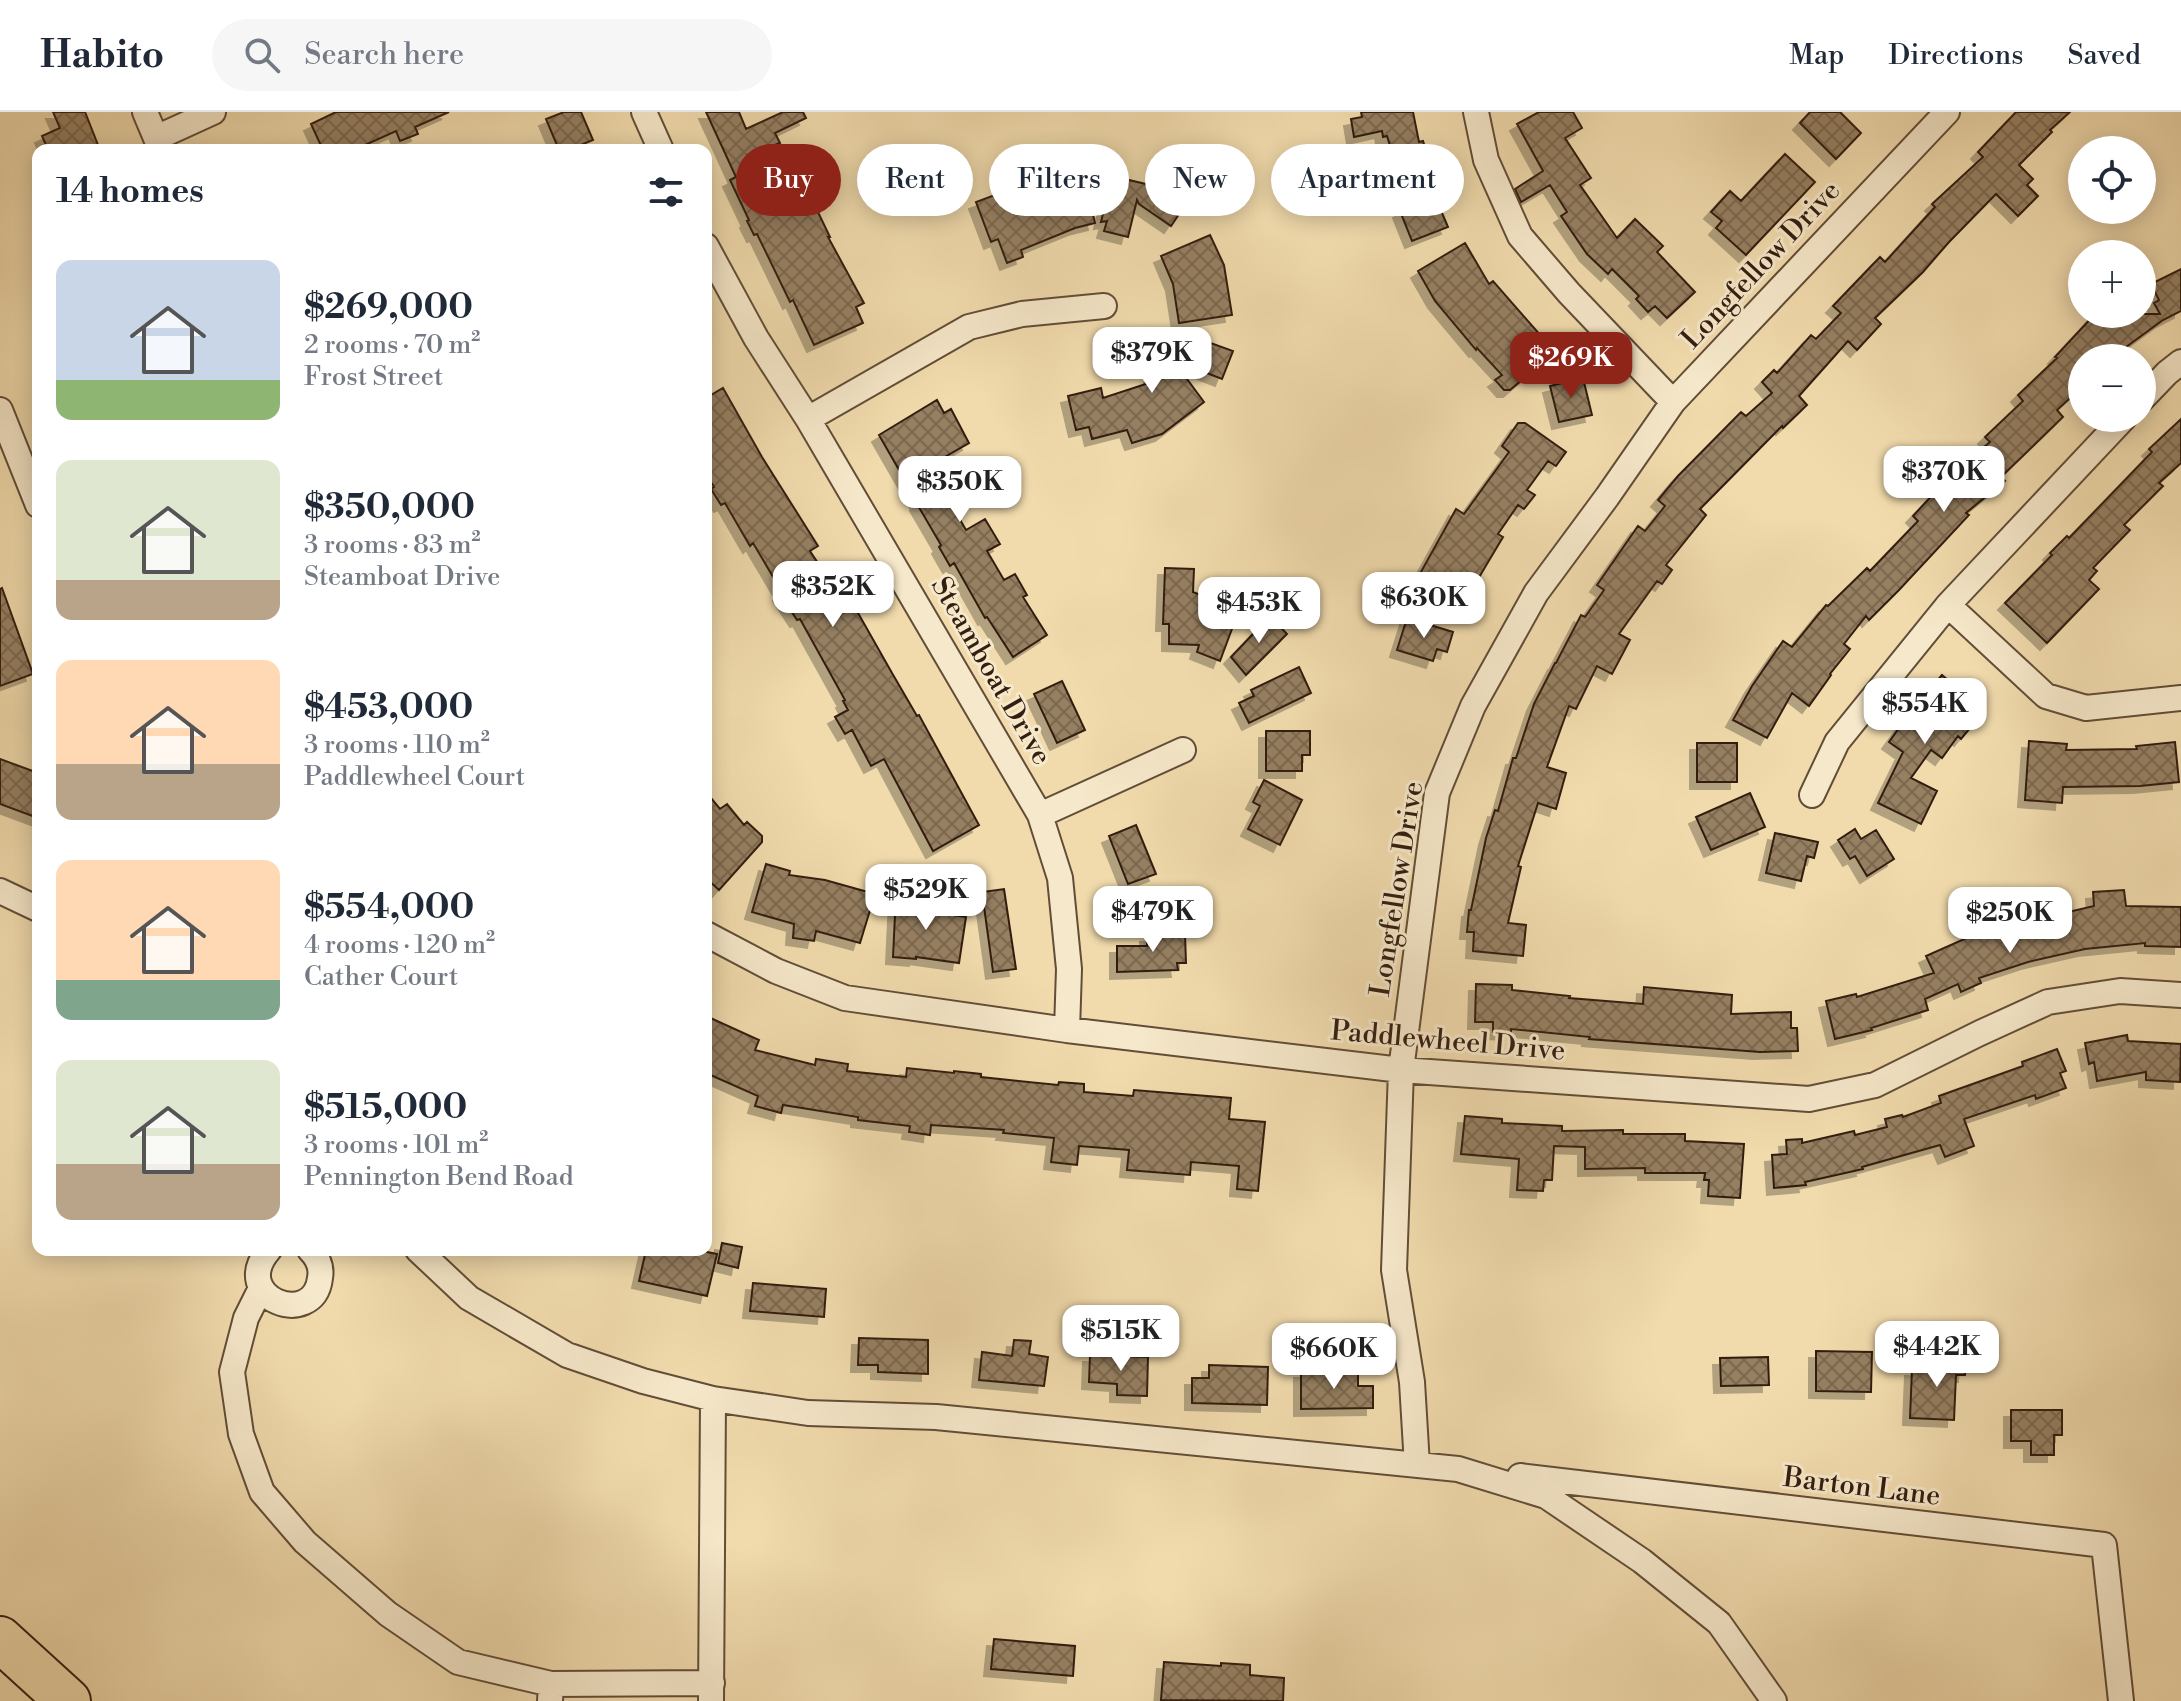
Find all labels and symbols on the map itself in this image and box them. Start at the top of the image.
street label: Longfellow Drive [1674,174,1848,356]
pin: $379K [1096,327,1208,395]
pin: $269K [1515,332,1627,400]
pin: $370K [1888,446,2000,514]
pin: $350K [904,456,1016,524]
pin: $352K [777,561,889,629]
street label: Steamboat Drive [923,571,1059,771]
pin: $630K [1368,572,1480,640]
pin: $453K [1203,577,1315,645]
pin: $554K [1869,678,1981,746]
street label: Longfellow Drive [1363,779,1431,999]
pin: $529K [870,864,982,932]
pin: $479K [1097,886,1209,954]
pin: $250K [1954,887,2066,955]
street label: Paddlewheel Drive [1329,1013,1567,1069]
pin: $515K [1065,1305,1177,1373]
pin: $442K [1881,1321,1993,1389]
pin: $660K [1278,1323,1390,1391]
street label: Barton Lane [1780,1460,1943,1514]

